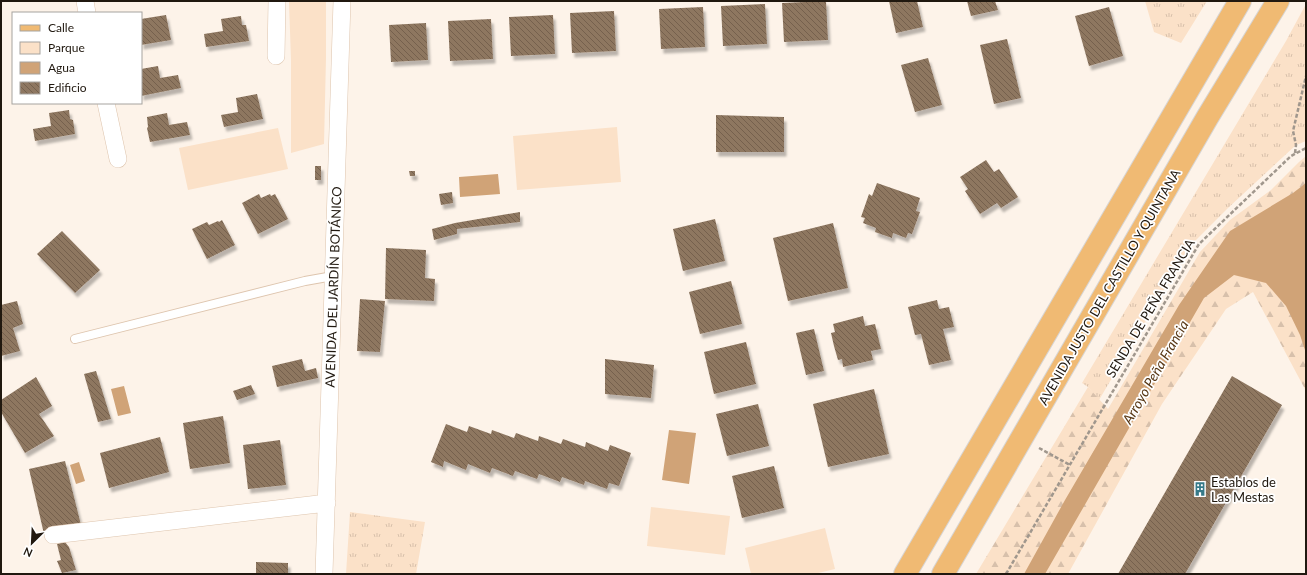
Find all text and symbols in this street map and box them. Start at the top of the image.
legend [12,12,142,104]
text: Calle [48,20,74,35]
text: Parque [48,40,85,55]
text: Agua [48,60,75,75]
text: Edificio [48,80,87,95]
street label: AVENIDA JUSTO DEL CASTILLO Y QUINTANA [1035,166,1183,408]
street label: AVENIDA DEL JARDÍN BOTÁNICO [321,186,345,388]
street label: SENDA DE PEÑA FRANCIA [1102,236,1198,380]
water label: Arroyo Peña Francia [1118,317,1192,428]
place label: Establos de Las Mestas [1211,474,1276,505]
building icon: Establos de Las Mestas [1192,481,1208,497]
north arrow [12,523,52,563]
text: N [21,545,34,560]

